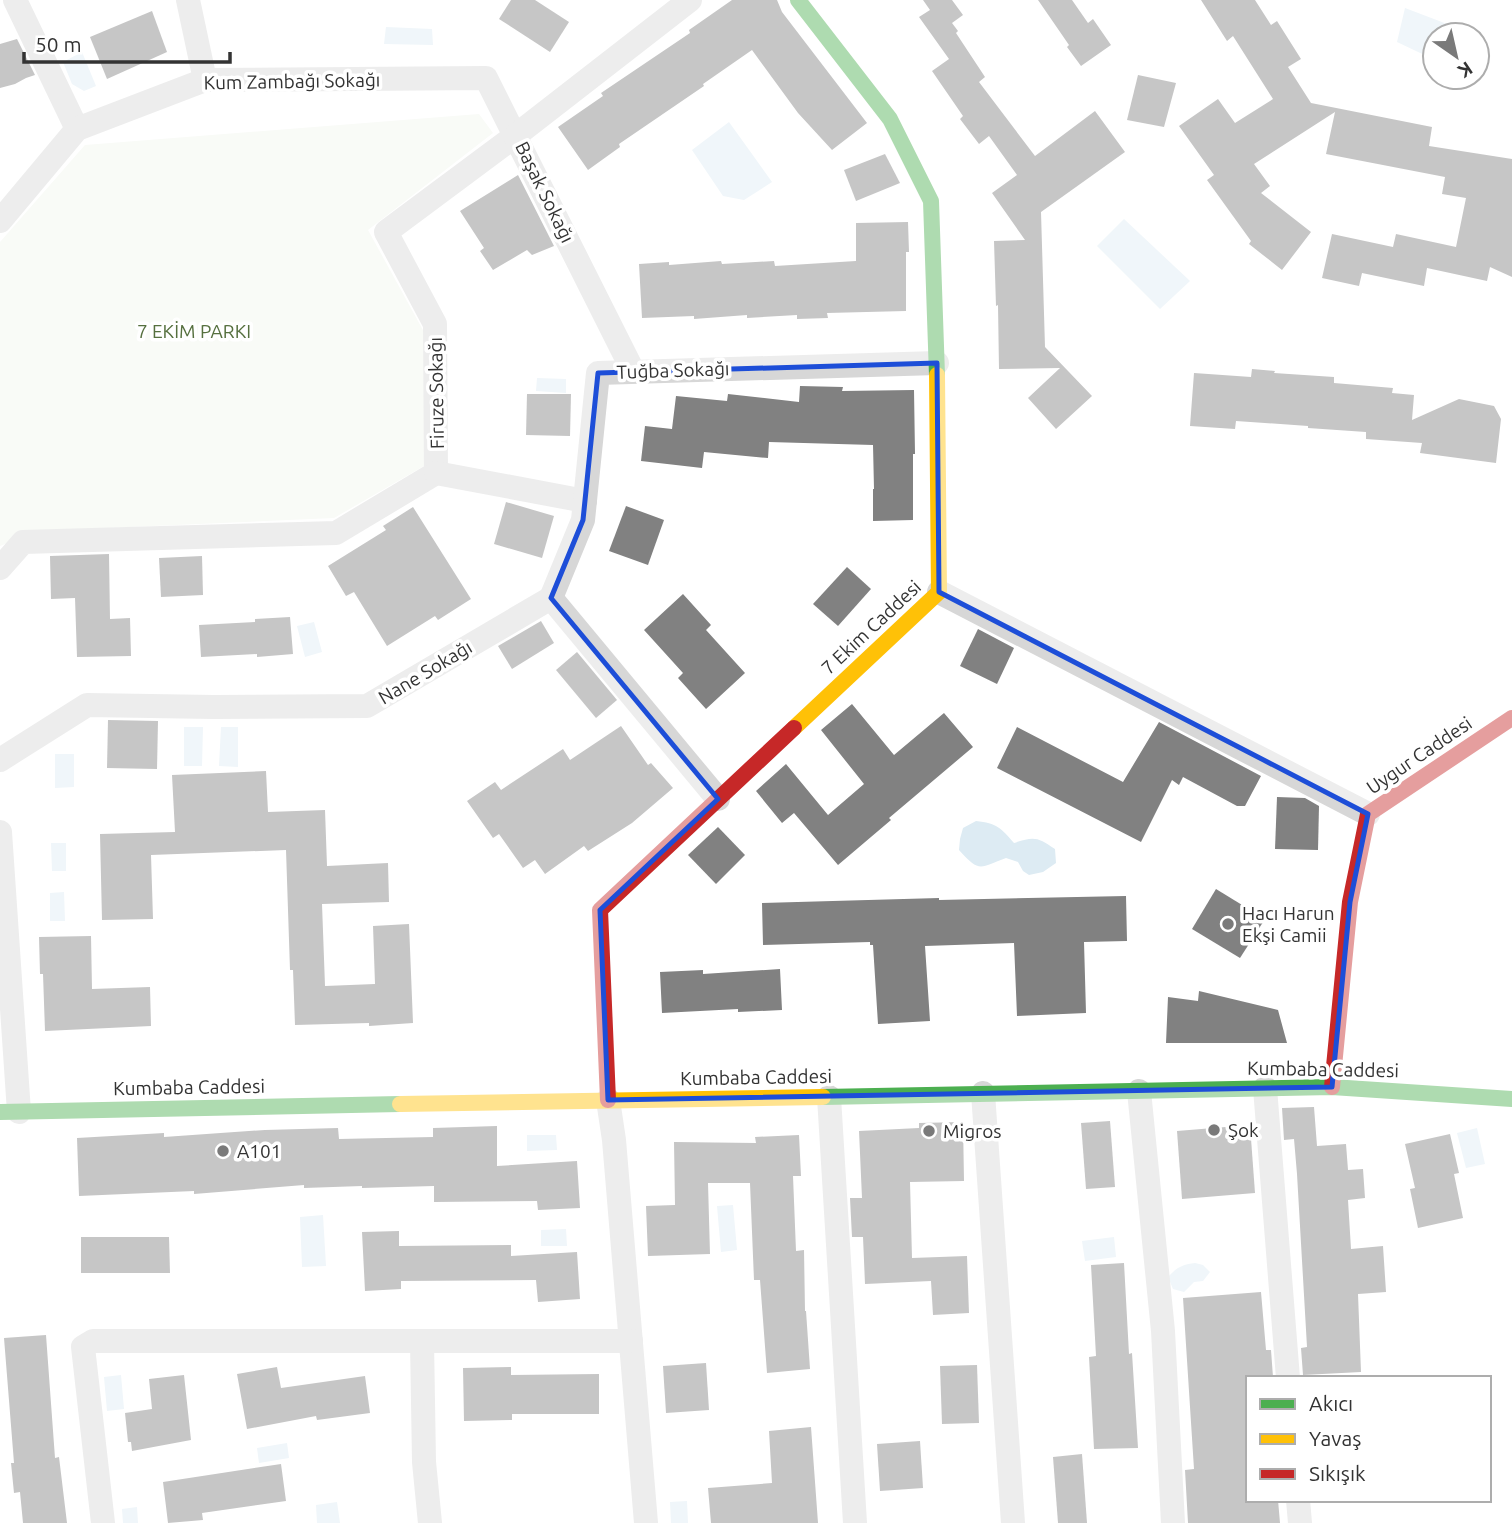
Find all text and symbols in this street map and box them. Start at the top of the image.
scale bar [24,21,231,65]
north arrow [1421,21,1491,91]
text: 50 m [35,32,82,56]
text: K [1454,57,1477,83]
street label: Kum Zambağı Sokağı [203,68,381,94]
street label: Başak Sokağı [511,138,579,246]
park label: 7 EKİM PARKI [137,320,251,342]
street label: Firuze Sokağı [424,337,448,449]
street label: Tuğba Sokağı [616,357,730,383]
street label: 7 Ekim Caddesi [817,575,925,679]
street label: Nane Sokağı [374,636,476,708]
street label: Uygur Caddesi [1362,712,1476,798]
place label: Hacı Harun Ekşi Camii [1242,902,1335,946]
marker: Hacı Harun Ekşi Camii [1220,916,1236,932]
street label: Kumbaba Caddesi [1247,1057,1399,1081]
street label: Kumbaba Caddesi [680,1065,832,1089]
street label: Kumbaba Caddesi [113,1075,265,1099]
place label: Şok [1228,1119,1259,1141]
place label: Migros [943,1120,1002,1142]
marker: Şok [1206,1122,1222,1138]
marker: Migros [921,1123,937,1139]
place label: A101 [237,1140,282,1162]
marker: A101 [215,1143,231,1159]
legend [1246,1376,1491,1502]
text: Akıcı [1309,1391,1353,1415]
text: Yavaş [1309,1426,1361,1450]
text: Sıkışık [1309,1461,1366,1485]

